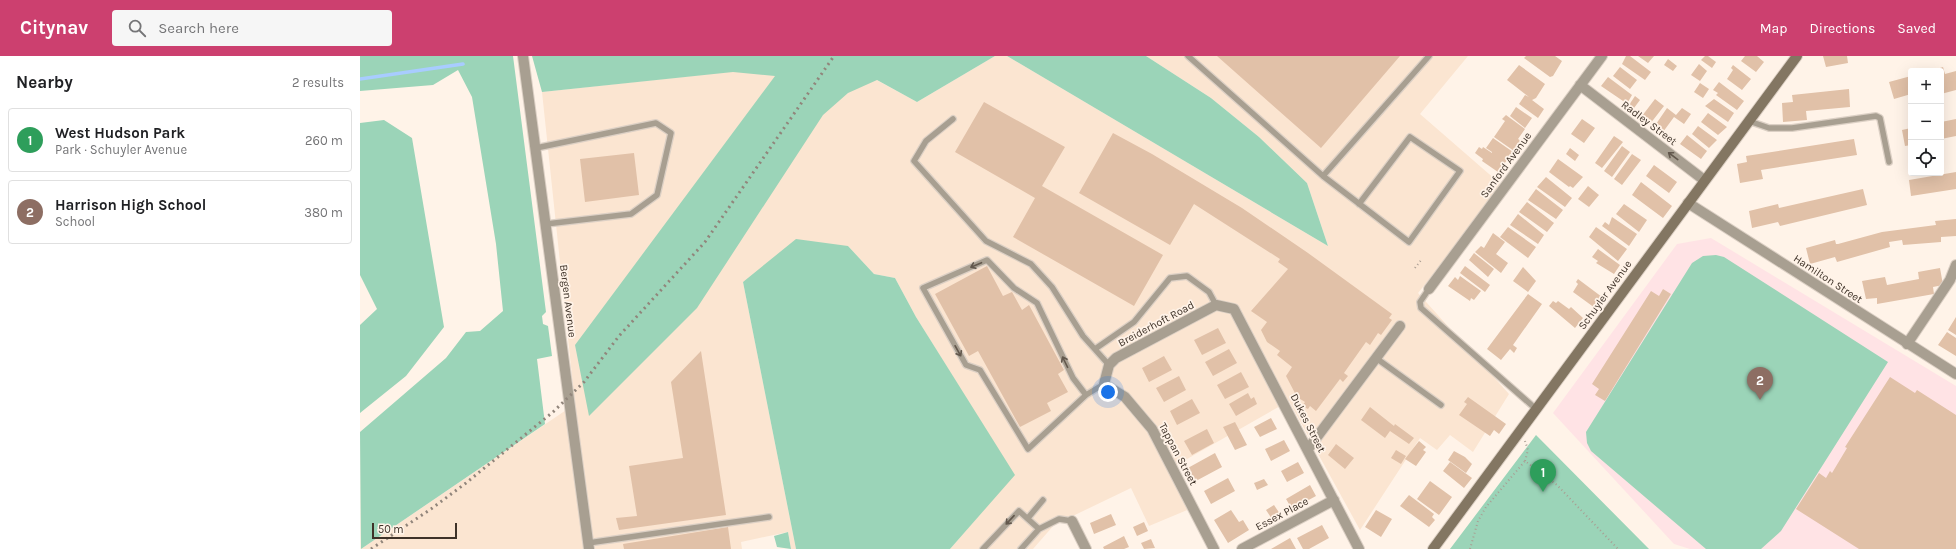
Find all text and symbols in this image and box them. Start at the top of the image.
search box [112,10,392,46]
text: Citynav [20,17,88,39]
icon: search [126,17,148,39]
text: Search here [158,19,239,37]
text: Map [1760,20,1788,37]
text: Directions [1810,20,1875,37]
text: Saved [1897,20,1936,37]
map controls [1908,68,1944,176]
button: + [1908,68,1944,104]
text: Nearby [16,72,73,92]
text: 2 results [292,75,344,90]
street label: Radley Street [1619,98,1679,148]
button: − [1908,104,1944,140]
text: West Hudson Park [55,124,185,142]
street label: Sanford Avenue [1478,129,1535,201]
text: 1 [28,133,32,148]
text: 260 m [305,133,343,148]
button: locate [1908,140,1944,176]
text: Park · Schuyler Avenue [55,142,187,157]
one-way arrow [1667,152,1678,161]
text: Harrison High School [55,196,206,214]
text: 2 [26,205,34,220]
text: 380 m [304,205,343,220]
text: School [55,214,95,229]
street label: Hamilton Street [1791,252,1865,306]
street label: Schuyler Avenue [1576,258,1635,332]
one-way arrow [970,262,982,270]
street label: Bergen Avenue [557,264,579,339]
street label: Breiderhoft Road [1116,298,1196,350]
one-way arrow [954,345,962,357]
one-way arrow [1061,356,1069,368]
pin: 2 [1747,367,1773,400]
your location [1098,382,1118,402]
street label: Dukes Street [1288,391,1328,455]
street label: Tappan Street [1156,421,1200,487]
pin: 1 [1530,459,1556,492]
street label: Essex Place [1253,494,1311,533]
one-way arrow [1006,515,1015,525]
scale bar [372,521,457,540]
text: 50 m [378,523,404,536]

